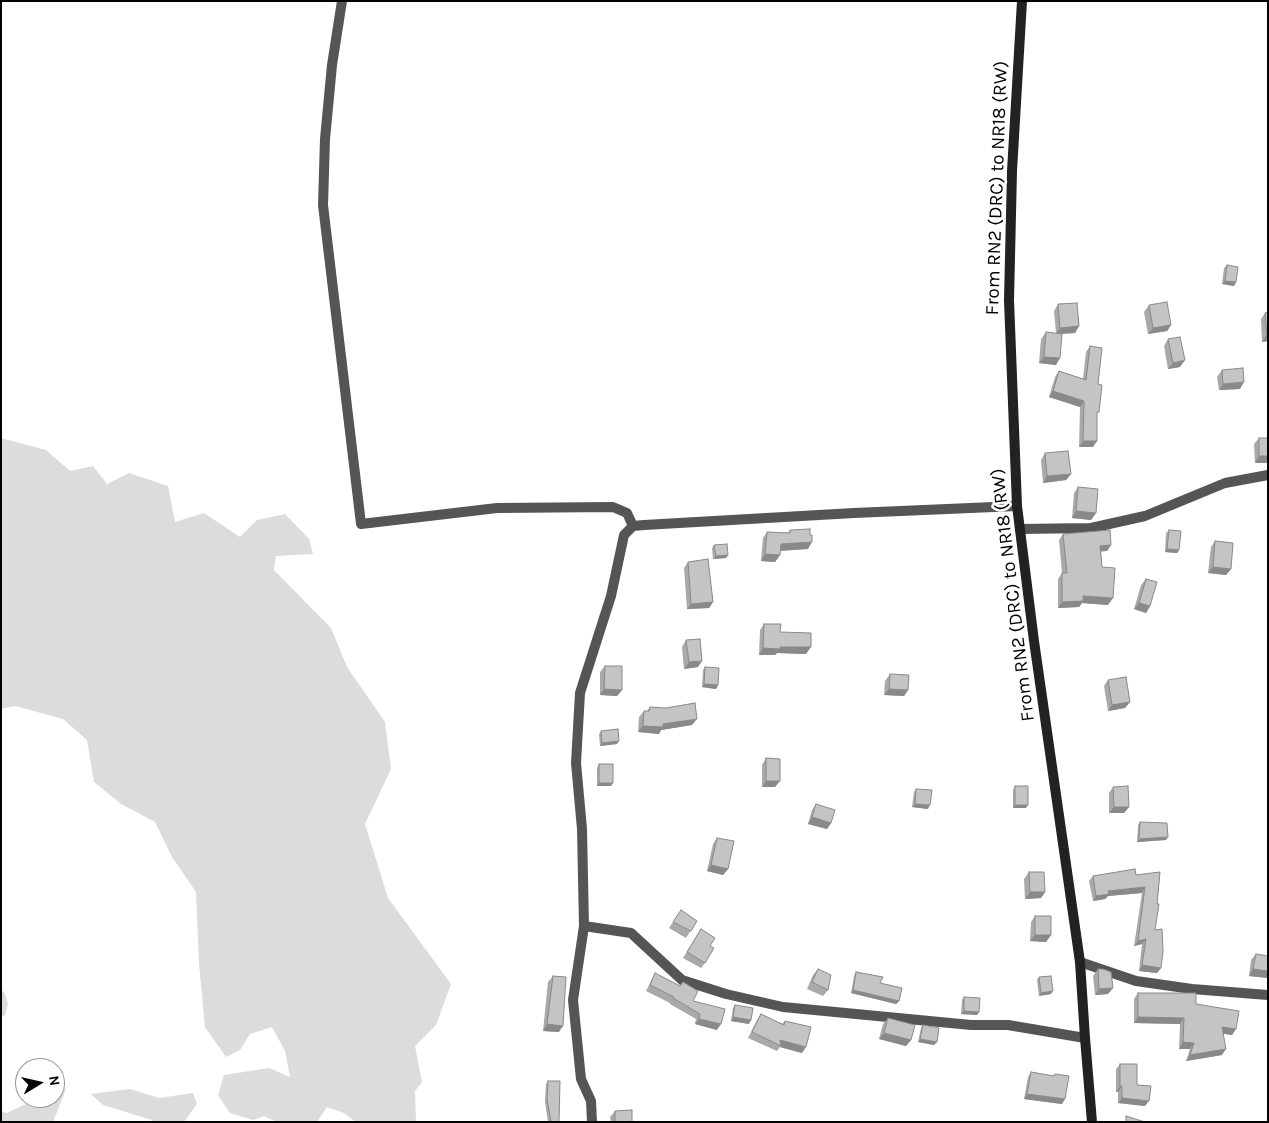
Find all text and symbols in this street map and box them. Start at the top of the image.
street label: From RN2 (DRC) to NR18 (RW) [981,60,1013,316]
street label: From RN2 (DRC) to NR18 (RW) [986,467,1040,723]
north arrow [15,1058,65,1108]
text: N [45,1074,64,1087]

